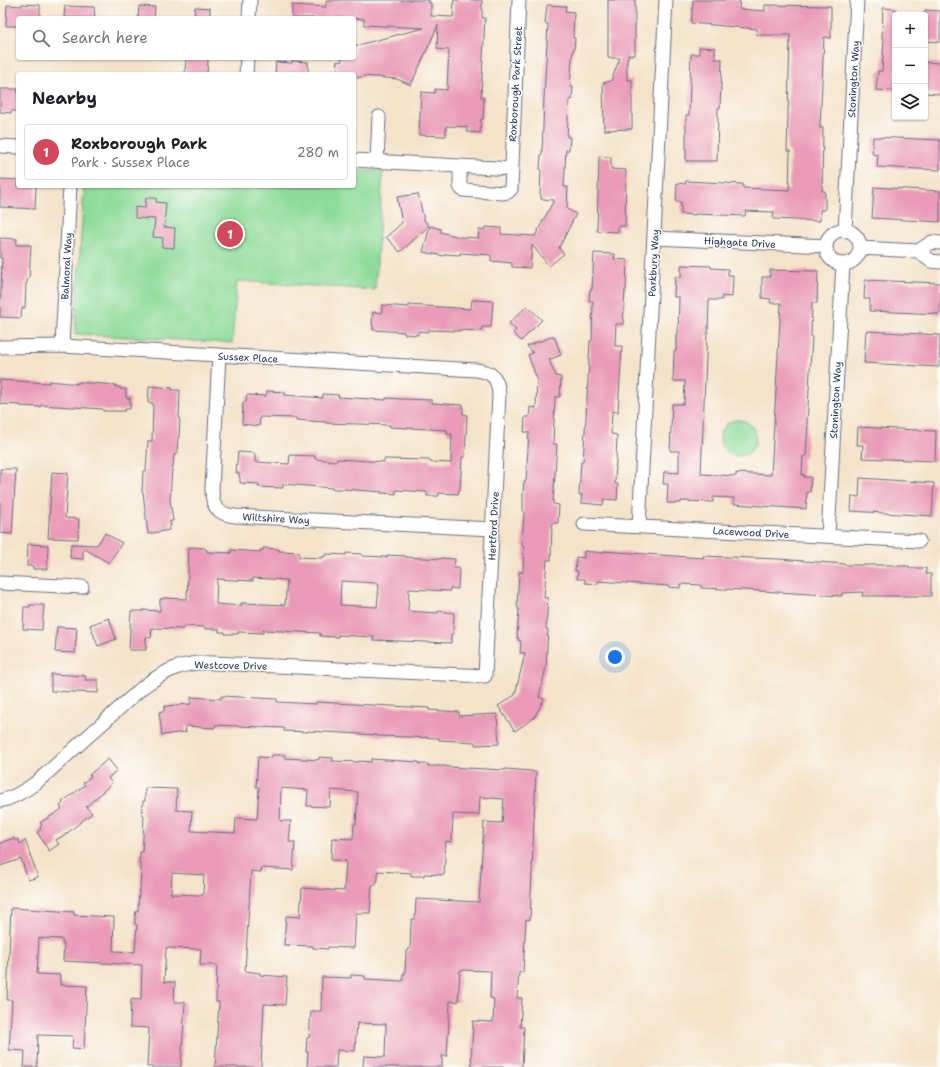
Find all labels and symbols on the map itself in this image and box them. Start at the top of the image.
street label: Roxborough Park Street [506,26,525,142]
street label: Stonington Way [845,40,862,118]
pin: 1 [217,219,243,249]
street label: Parkbury Way [645,229,662,297]
street label: Balmoral Way [58,232,75,300]
street label: Highgate Drive [704,234,777,251]
street label: Sussex Place [218,349,279,366]
street label: Stonington Way [827,361,844,439]
street label: Hertford Drive [485,491,502,561]
street label: Wiltshire Way [242,510,310,527]
street label: Lacewood Drive [712,524,790,541]
your location [605,647,625,667]
street label: Westcove Drive [194,658,268,673]

